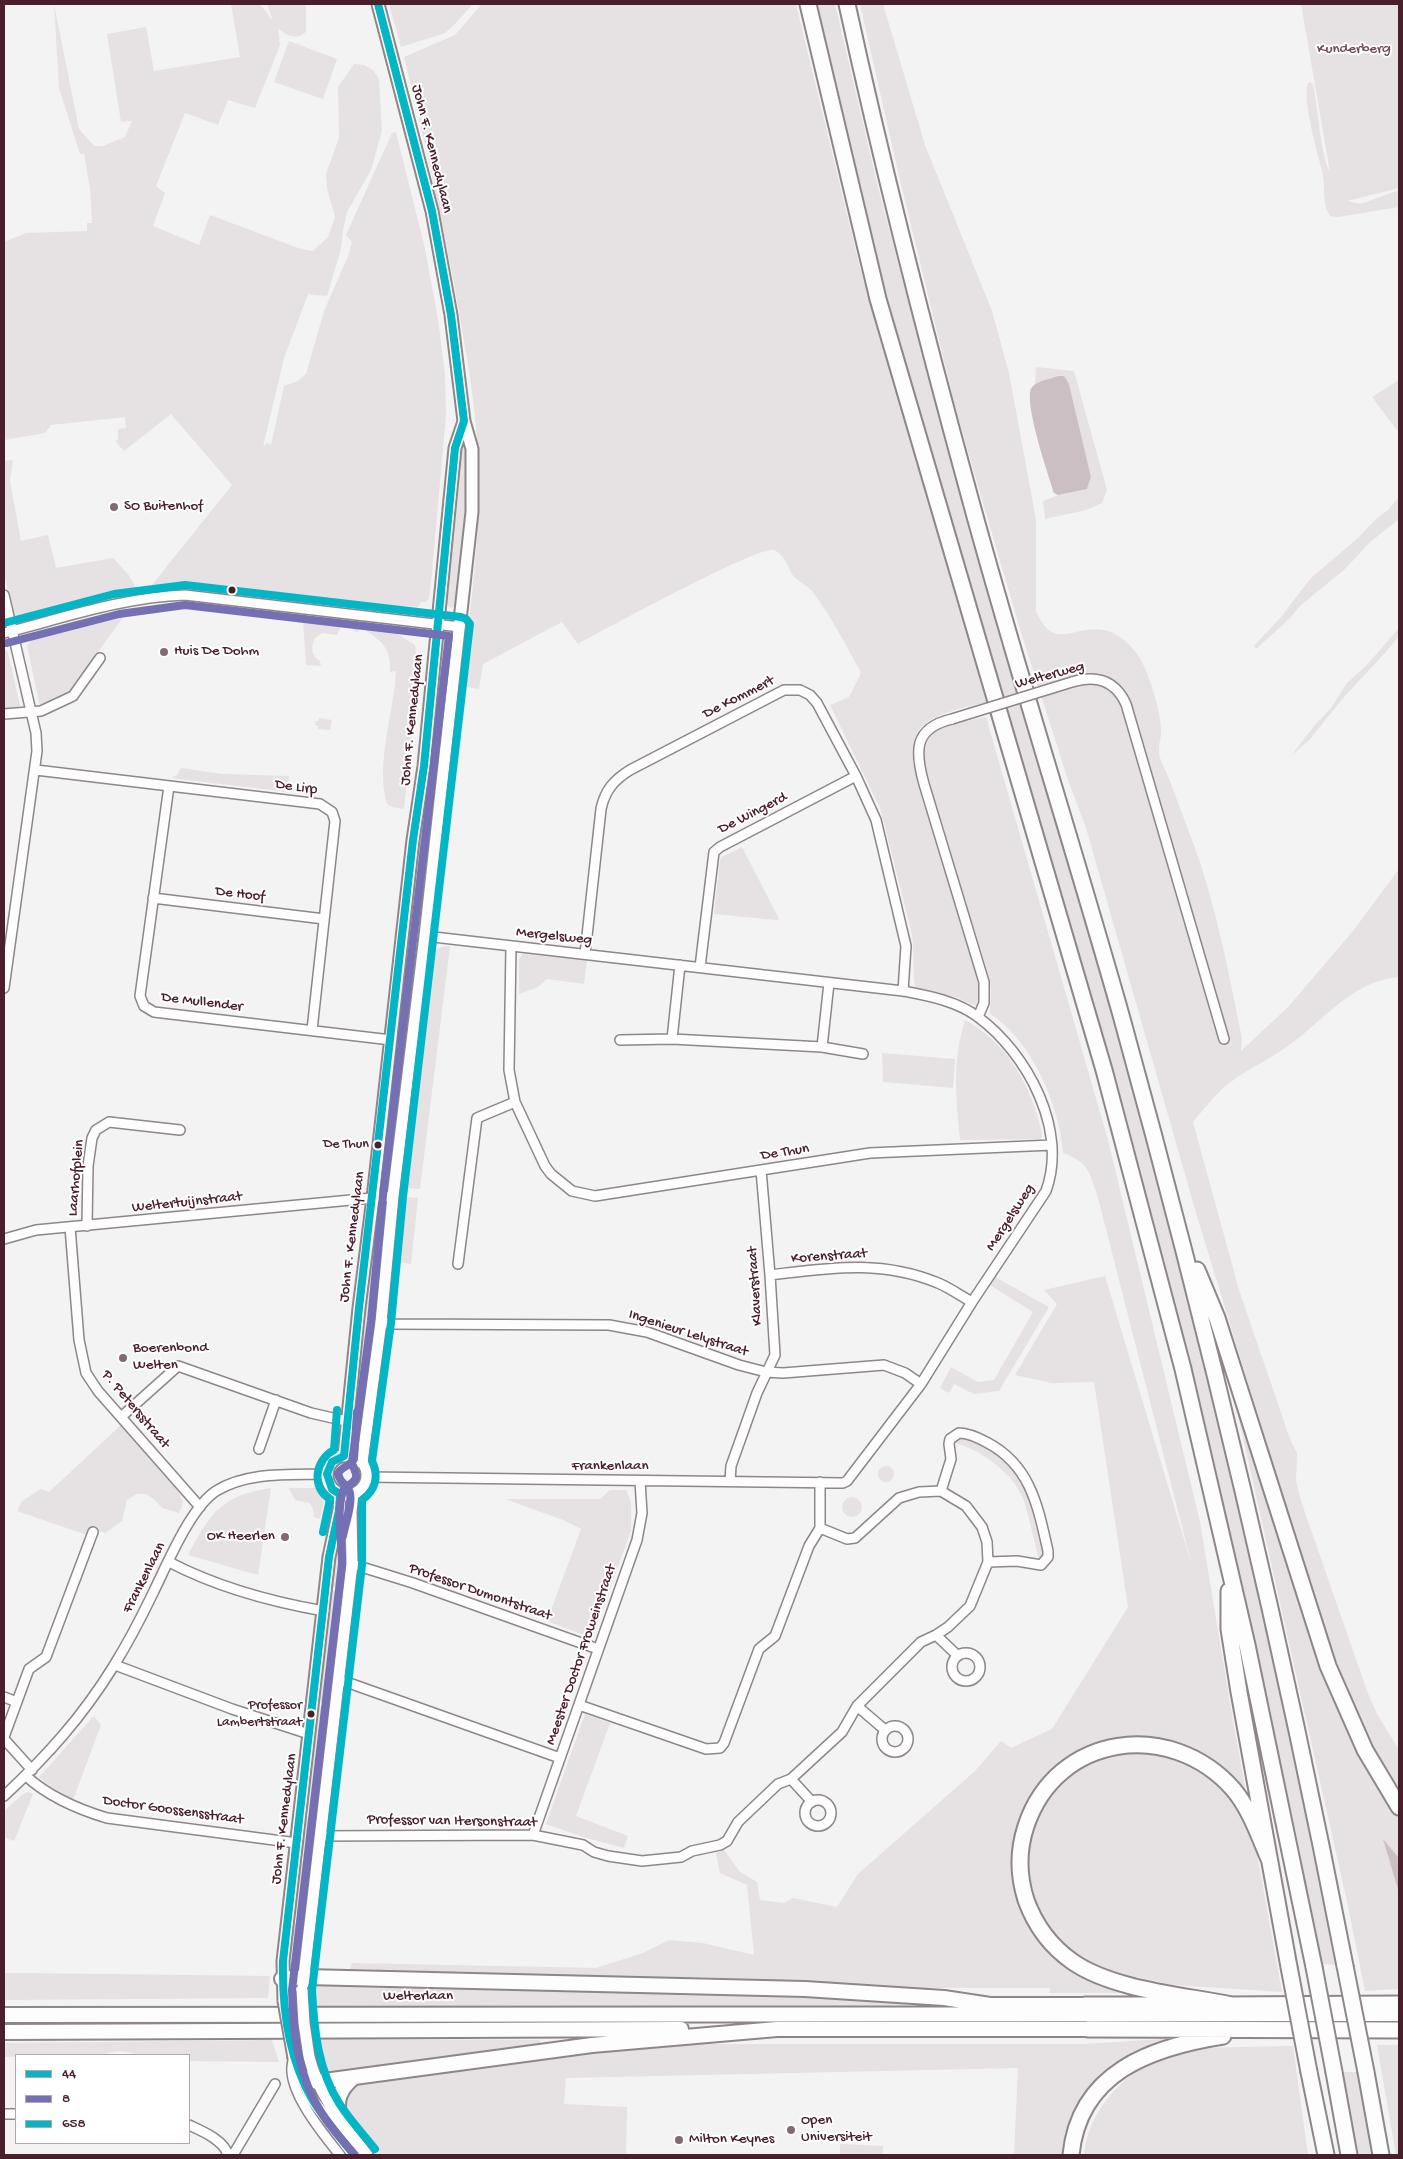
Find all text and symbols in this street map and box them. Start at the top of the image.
park label: Kunderberg [1317,41,1391,59]
street label: John F. Kennedylaan [406,83,456,215]
place label: SO Buitenhof [124,498,203,516]
marker: SO Buitenhof [108,501,120,513]
unlabelled marker [227,585,237,595]
place label: Huis De Dohm [174,643,259,661]
marker: Huis De Dohm [158,646,170,658]
street label: John F. Kennedylaan [397,654,429,786]
street label: Welterweg [1013,658,1087,694]
street label: De Kommert [700,672,778,724]
street label: De Lirp [274,776,318,800]
street label: De Wingerd [716,789,790,839]
street label: De Hoof [214,883,266,907]
street label: Mergelsweg [515,924,593,950]
street label: De Mullender [160,989,244,1017]
place label: De Thun [323,1137,369,1153]
street label: Laarhofplein [65,1139,89,1217]
marker: De Thun [373,1140,383,1150]
street label: De Thun [759,1140,811,1166]
street label: John F. Kennedylaan [336,1171,370,1303]
street label: Mergelsweg [983,1181,1039,1255]
street label: Weltertuijnstraat [131,1188,243,1218]
street label: Korenstraat [790,1245,868,1269]
street label: Klaverstraat [744,1246,768,1326]
street label: Ingenieur Lelystraat [626,1306,750,1362]
place label: Boerenbond Welten [133,1340,208,1375]
marker: Boerenbond Welten [117,1352,129,1364]
street label: P. Petersstraat [97,1367,173,1453]
street label: Frankenlaan [571,1458,649,1476]
place label: OK Heerlen [207,1528,275,1546]
marker: OK Heerlen [279,1531,291,1543]
street label: Frankenlaan [119,1540,171,1616]
street label: Professor Dumontstraat [406,1560,554,1626]
street label: Meester Doctor Froweinstraat [543,1562,621,1748]
place label: Professor Lambertstraat [217,1698,302,1730]
marker: Professor Lambertstraat [306,1709,316,1719]
street label: John F. Kennedylaan [268,1753,302,1885]
street label: Doctor Goossensstraat [102,1792,244,1830]
street label: Professor van Itersonstraat [367,1812,537,1832]
street label: Welterlaan [383,1988,453,2006]
legend [15,2054,190,2144]
text: 44 [62,2065,76,2083]
text: 8 [62,2090,70,2108]
place label: Open Universiteit [801,2112,872,2147]
text: 658 [62,2115,86,2133]
marker: Open Universiteit [785,2124,797,2136]
place label: Milton Keynes [689,2131,774,2149]
marker: Milton Keynes [673,2134,685,2146]

